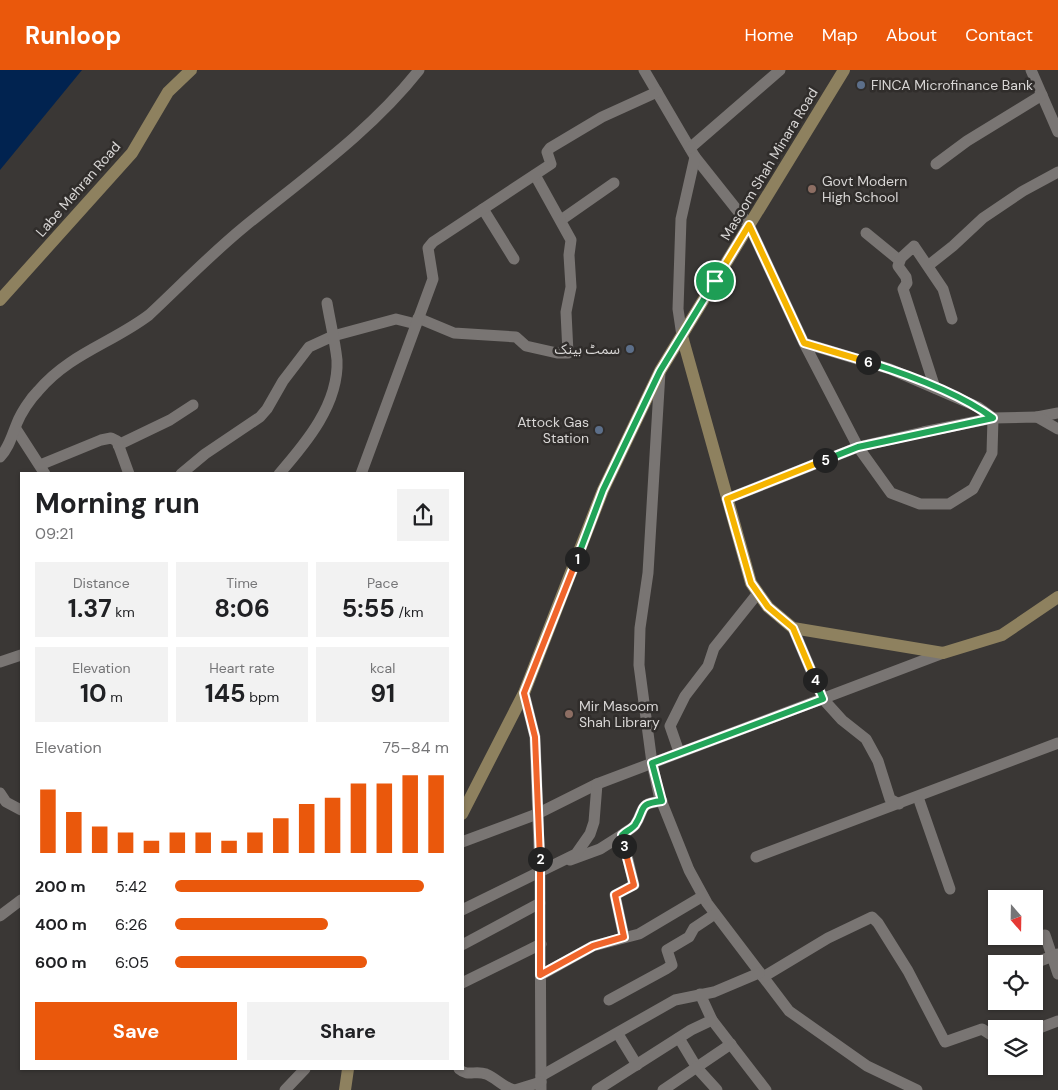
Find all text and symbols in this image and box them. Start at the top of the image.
text: Runloop [25,20,121,51]
text: Home [744,23,794,47]
text: Map [822,23,858,47]
text: About [886,23,937,47]
text: Contact [965,23,1033,47]
place label: FINCA Microfinance Bank [871,76,1033,94]
marker: FINCA Microfinance Bank [855,79,867,91]
street label: Masoom Shah Minara Road [716,84,822,244]
street label: Labe Mehran Road [32,138,124,240]
place label: Govt Modern High School [822,172,907,206]
marker: Govt Modern High School [806,183,818,195]
pin [694,260,736,302]
icon: arrive [701,267,729,295]
place label: سمٹ بینک [554,340,620,358]
marker: سمٹ بینک [624,343,636,355]
pin: 6 [856,350,880,374]
text: 6 [864,353,873,371]
place label: Attock Gas Station [517,413,589,447]
marker: Attock Gas Station [593,424,605,436]
pin: 5 [812,448,838,472]
text: 5 [821,451,830,469]
text: Morning run [35,485,200,522]
button: share [397,489,449,541]
text: 09:21 [35,523,73,544]
pin: 1 [564,546,590,572]
text: 1 [575,550,580,568]
text: Distance [73,574,130,592]
text: Time [226,574,258,592]
text: Pace [367,574,398,592]
text: 1.37 [68,592,112,625]
text: 8:06 [214,592,270,625]
text: 5:55 [342,592,395,625]
text: km [112,603,135,621]
text: /km [395,603,424,621]
text: Elevation [72,659,131,677]
text: Heart rate [209,659,275,677]
text: kcal [370,659,395,677]
pin: 4 [802,668,828,692]
text: 4 [811,671,820,689]
text: 10 [80,677,107,710]
text: 145 [205,677,246,710]
text: 91 [370,677,395,710]
text: m [107,688,123,706]
text: bpm [246,688,279,706]
place label: Mir Masoom Shah Library [579,697,660,731]
marker: Mir Masoom Shah Library [563,708,575,720]
text: Elevation [35,737,102,758]
text: 75–84 m [383,737,449,758]
pin: 3 [612,834,636,858]
text: 3 [620,837,629,855]
pin: 2 [528,846,552,872]
text: 2 [536,850,545,868]
text: 200 m [35,876,86,897]
text: 5:42 [115,876,147,897]
north arrow [988,890,1042,945]
map controls [988,890,1043,1075]
text: 400 m [35,914,87,935]
text: 6:26 [115,914,148,935]
text: 600 m [35,952,87,973]
text: 6:05 [115,952,149,973]
button: locate [988,955,1043,1010]
button: Save [35,1002,237,1060]
button: Share [247,1002,449,1060]
button: layers [988,1020,1043,1075]

